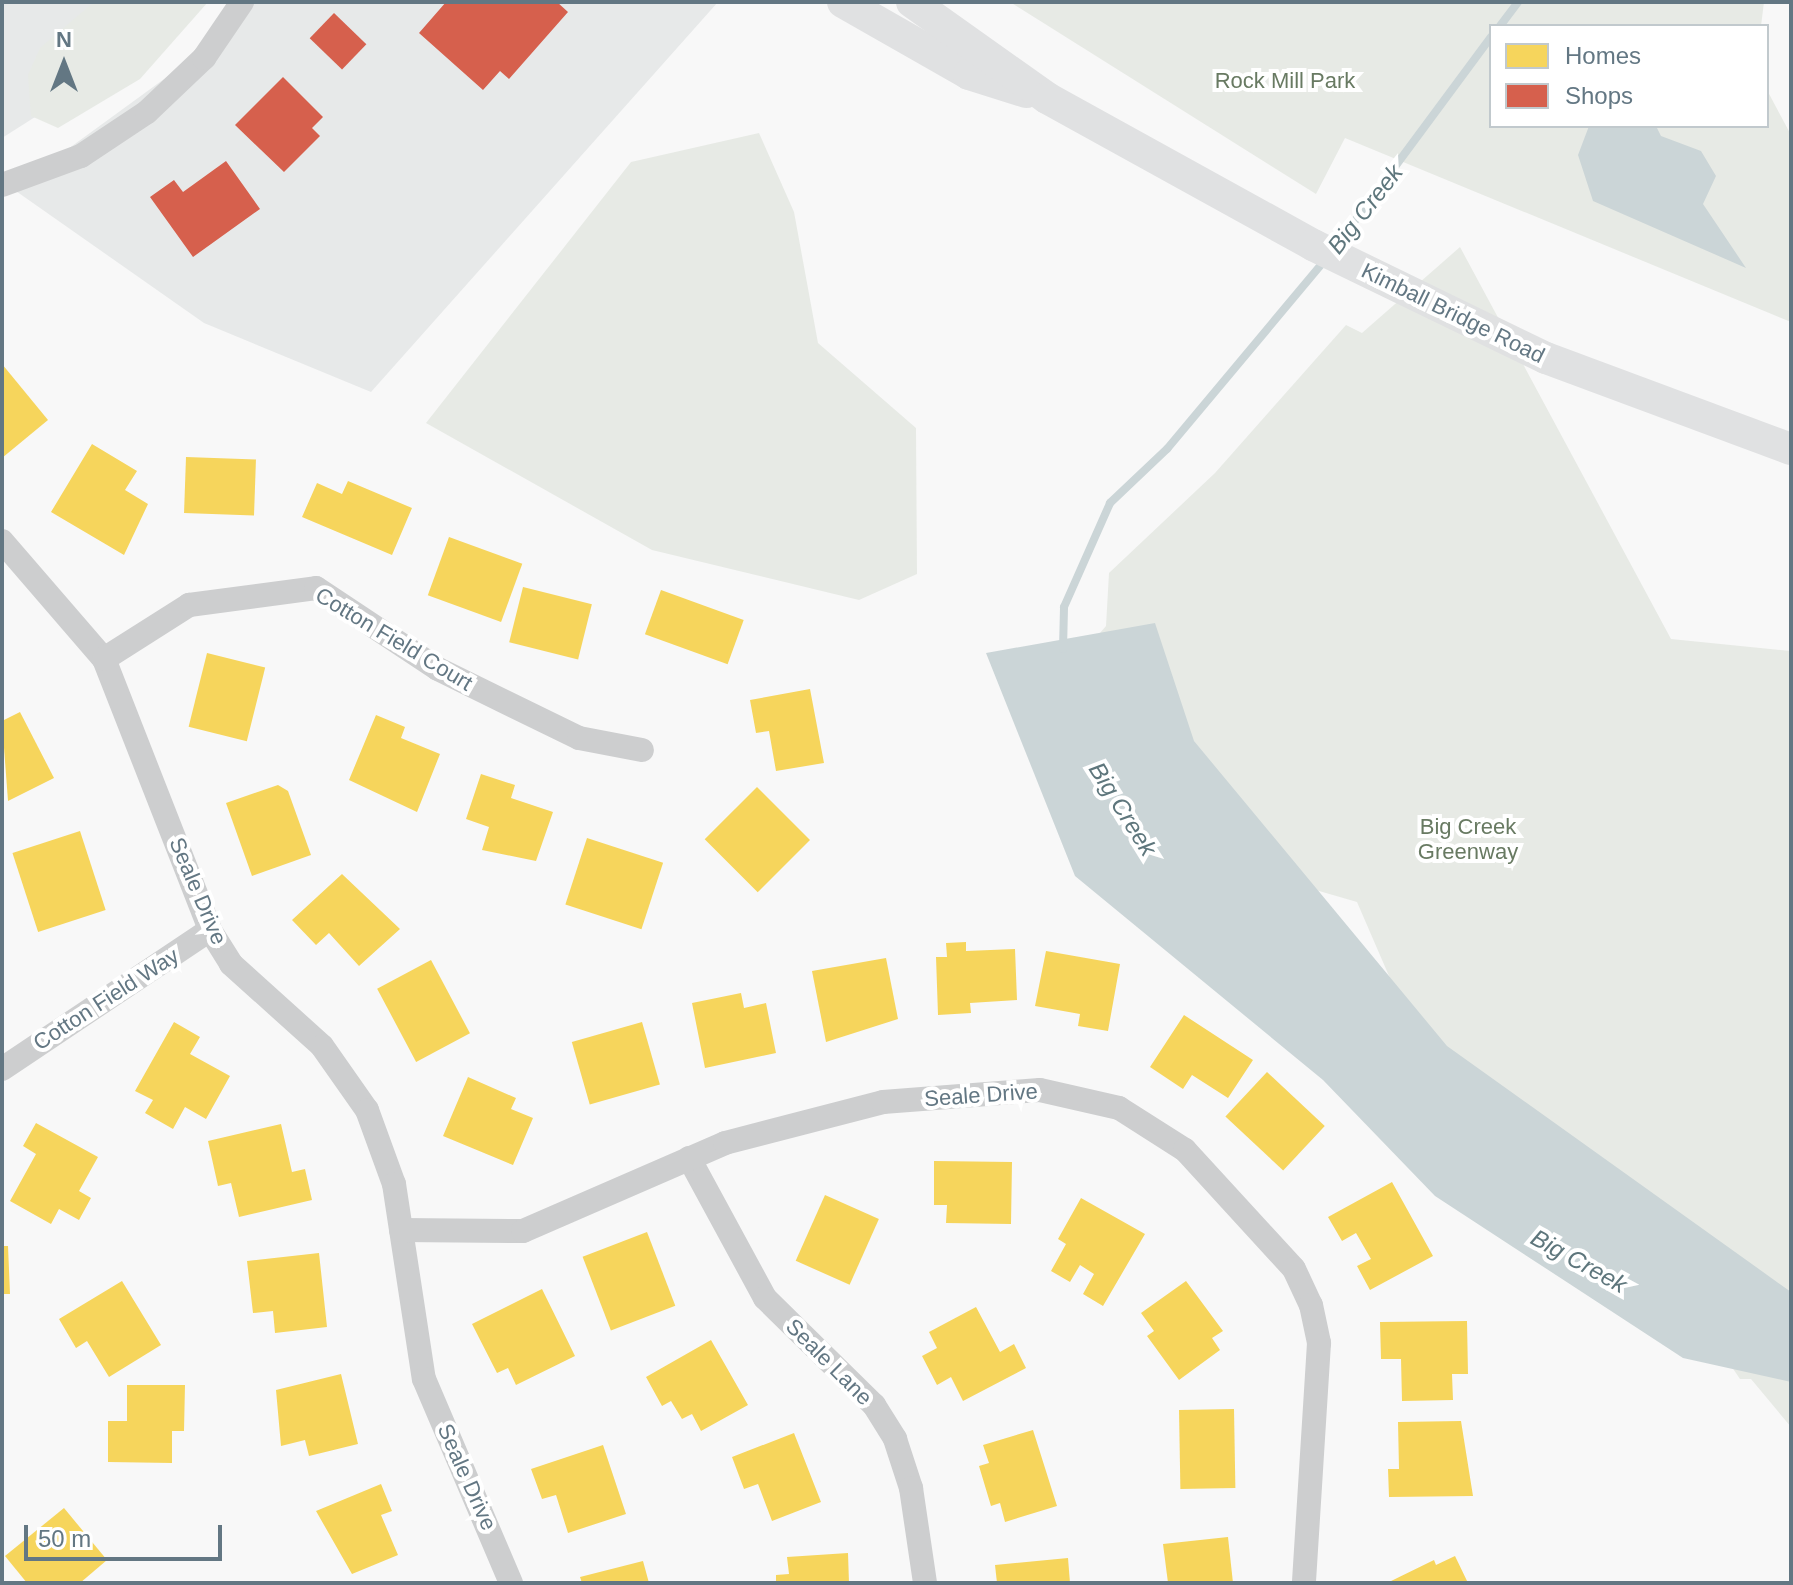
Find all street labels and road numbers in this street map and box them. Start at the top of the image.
street label: Kimball Bridge Road [1357,257,1549,369]
street label: Cotton Field Court [311,582,477,696]
street label: Seale Drive [164,834,232,948]
street label: Cotton Field Way [28,942,184,1056]
street label: Seale Drive [923,1078,1039,1112]
street label: Seale Lane [780,1313,878,1411]
street label: Seale Drive [432,1420,502,1534]

